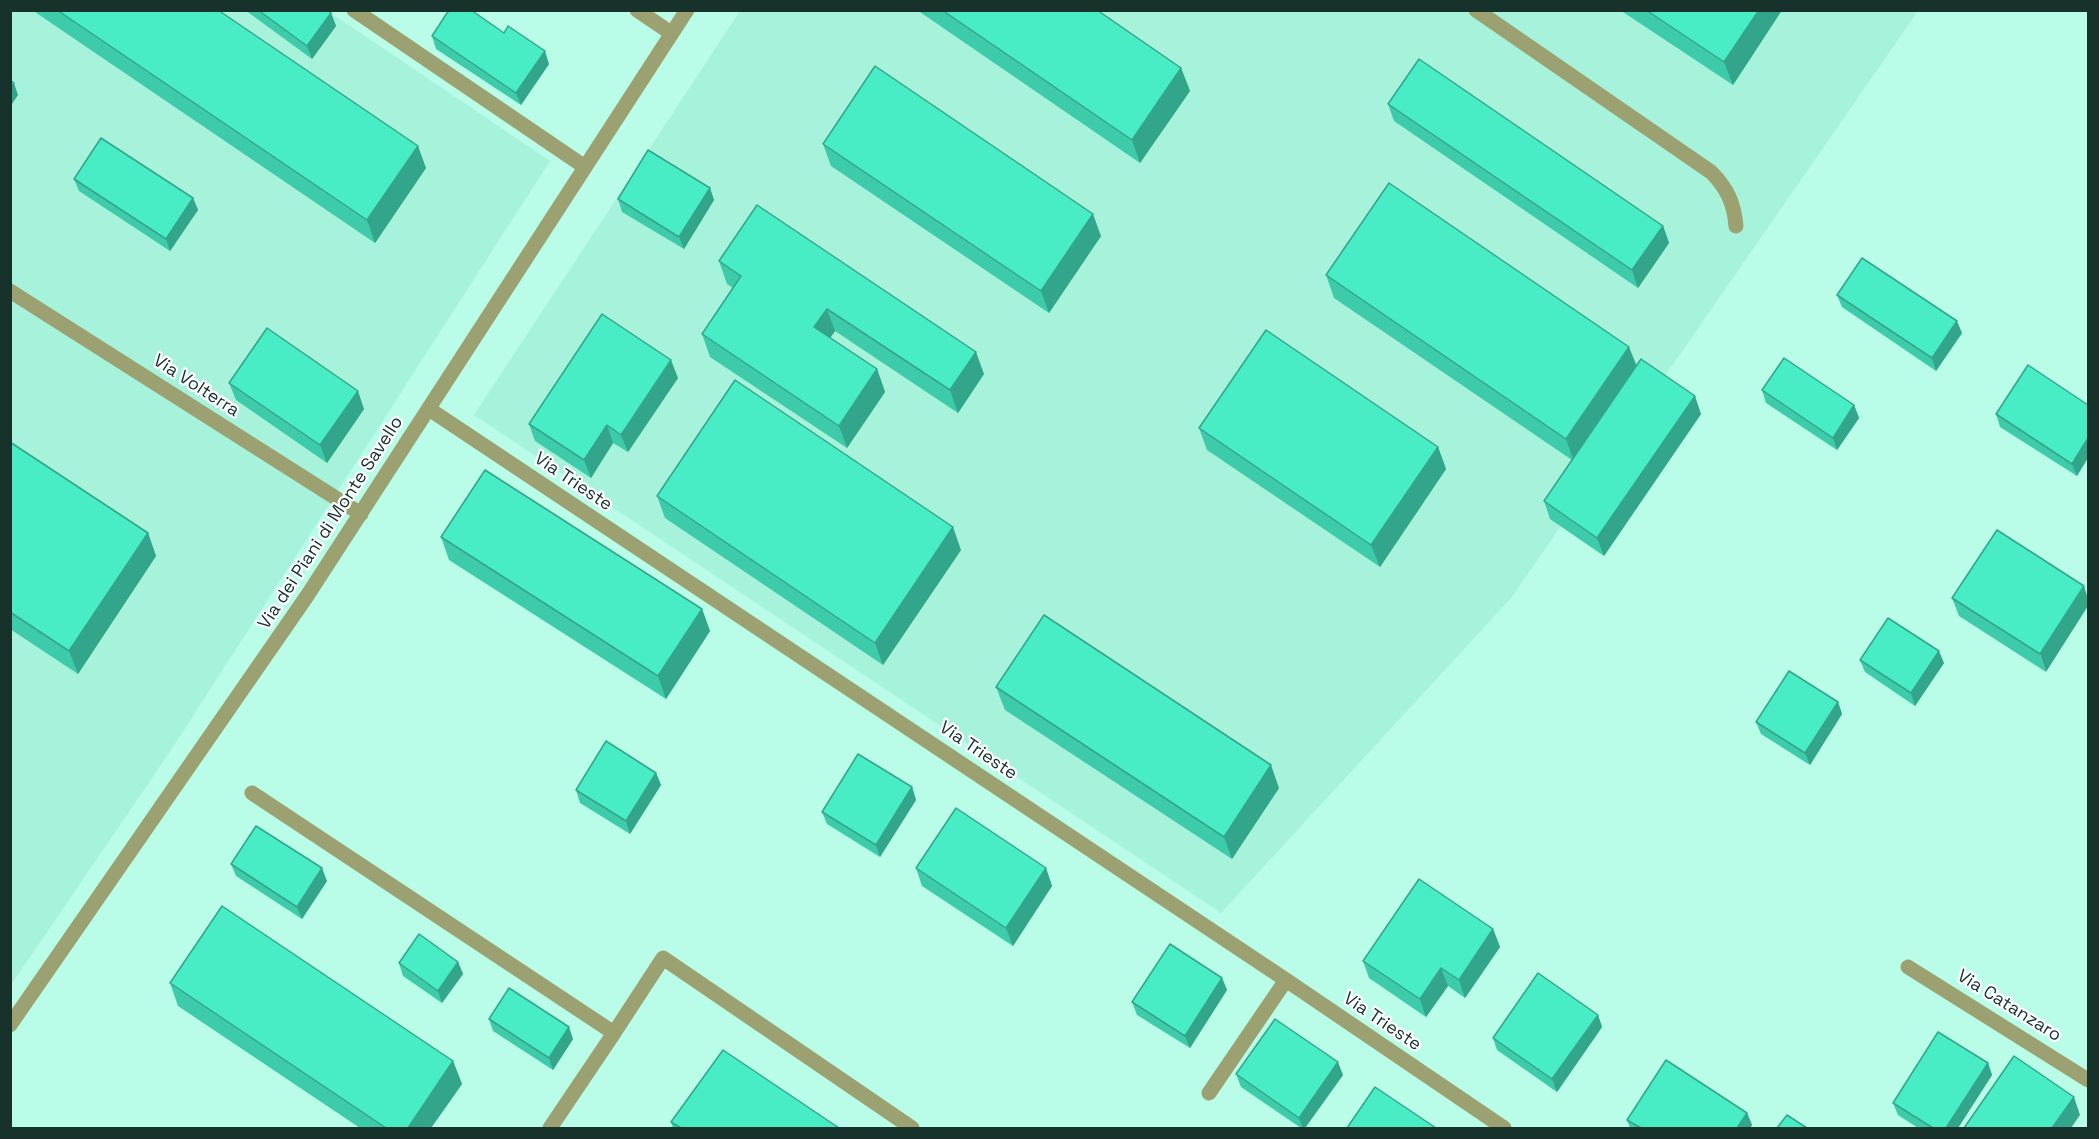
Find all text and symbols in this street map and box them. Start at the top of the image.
street label: Via Volterra [149,350,243,422]
street label: Via dei Piani di Monte Savello [254,412,408,634]
street label: Via Trieste [530,448,616,516]
street label: Via Trieste [935,717,1021,785]
street label: Via Catanzaro [1953,965,2065,1047]
street label: Via Trieste [1339,988,1425,1056]

